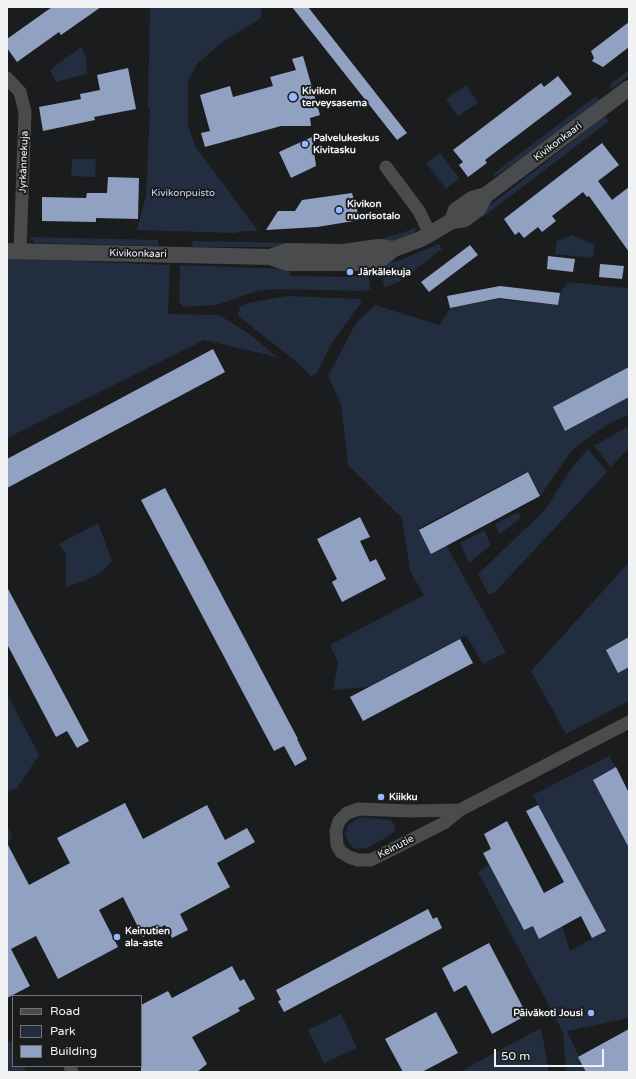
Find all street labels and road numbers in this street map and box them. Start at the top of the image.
street label: Kivikonkaari [531,120,585,164]
street label: Jyrkännekuja [17,131,31,193]
street label: Kivikonkaari [109,247,167,261]
street label: Keinutie [376,833,416,861]

